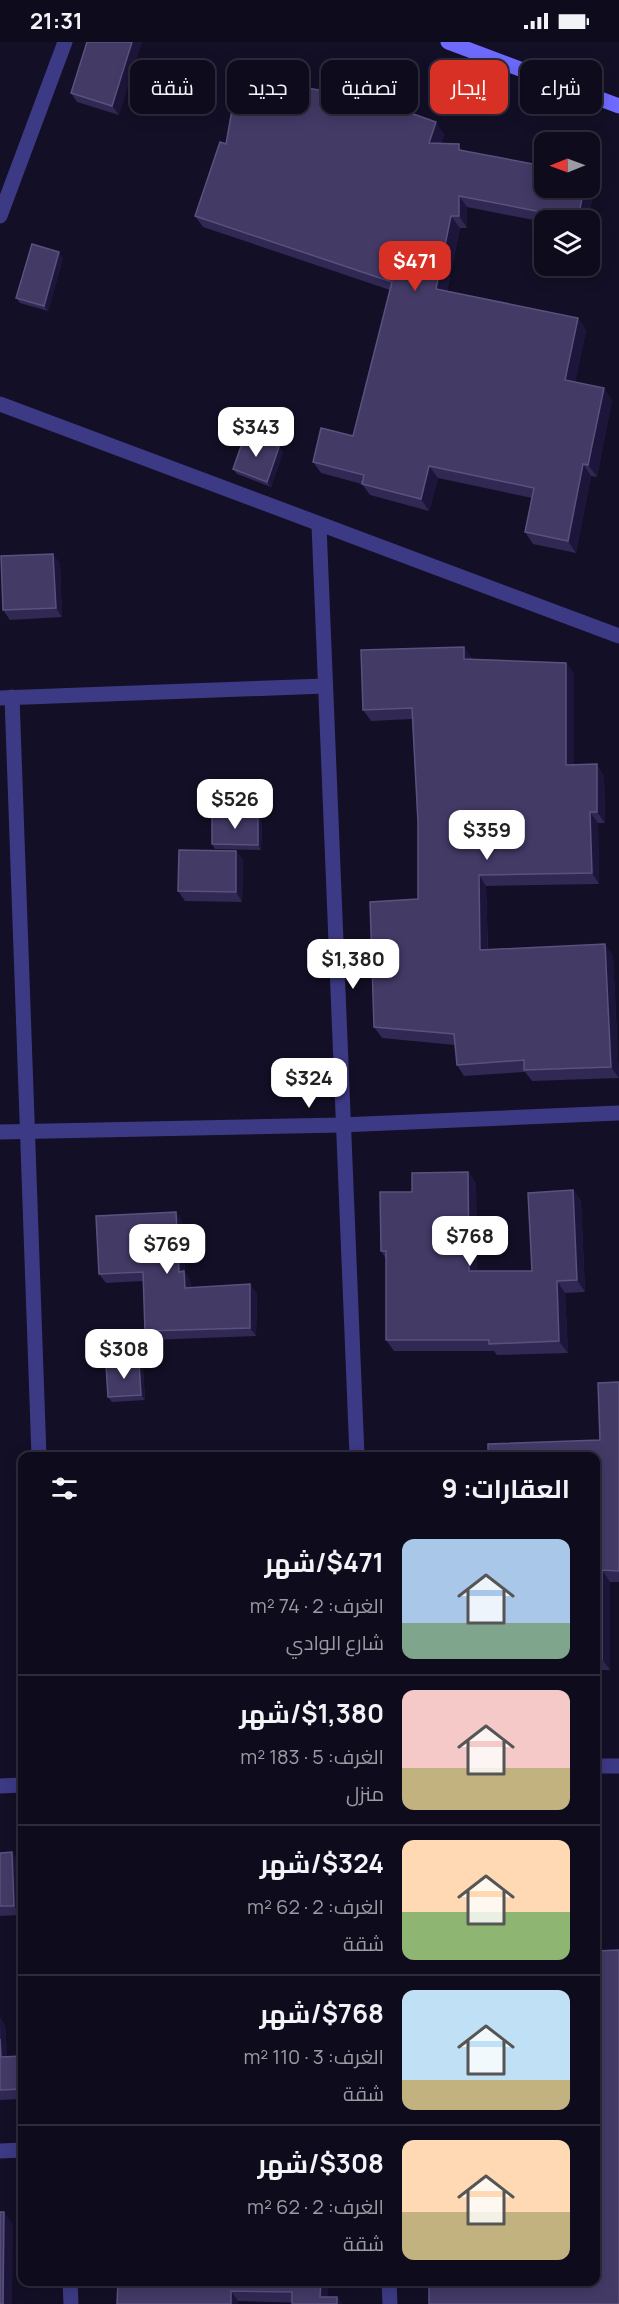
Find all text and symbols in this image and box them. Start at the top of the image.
text: 21:31 [30,6,83,36]
chip: شقة [130,60,215,114]
chip: جديد [227,60,309,114]
chip: تصفية [321,60,418,114]
chip: إيجار [430,60,508,114]
chip: شراء [520,60,602,114]
north arrow [534,132,600,198]
map controls [534,132,600,276]
button: layers [534,210,600,276]
pin: $471 [379,241,451,292]
text: $471 [393,247,437,274]
pin: $343 [220,407,292,458]
text: $343 [232,413,280,440]
pin: $526 [199,779,271,830]
text: $526 [211,785,259,812]
pin: $359 [451,810,523,861]
text: $359 [463,816,511,843]
pin: $1,380 [304,939,402,990]
text: $1,380 [321,945,385,972]
pin: $324 [273,1058,345,1109]
text: $324 [285,1064,333,1091]
pin: $768 [434,1216,506,1267]
text: $768 [446,1222,494,1249]
pin: $769 [131,1224,203,1275]
text: $769 [143,1230,191,1257]
pin: $308 [88,1329,160,1380]
text: $308 [99,1335,149,1362]
text: العقارات: 9 [442,1470,570,1506]
icon: filters [48,1472,81,1505]
text: $471/شهر [264,1544,384,1580]
icon: home [450,1563,522,1635]
text: الغرف: 2 · 74 m² [250,1592,384,1619]
text: شارع الوادي [286,1629,384,1656]
text: $1,380/شهر [239,1695,384,1731]
icon: home [450,1714,522,1786]
text: الغرف: 5 · 183 m² [240,1743,384,1770]
text: منزل [346,1780,384,1807]
text: $324/شهر [260,1845,384,1881]
icon: home [450,1864,522,1936]
text: الغرف: 2 · 62 m² [247,1893,384,1920]
text: شقة [343,1930,384,1957]
text: $768/شهر [260,1995,384,2031]
icon: home [450,2014,522,2086]
text: الغرف: 3 · 110 m² [243,2043,384,2070]
text: شقة [343,2080,384,2107]
text: $308/شهر [257,2145,384,2181]
icon: home [450,2164,522,2236]
text: الغرف: 2 · 62 m² [247,2193,384,2220]
text: شقة [343,2230,384,2257]

